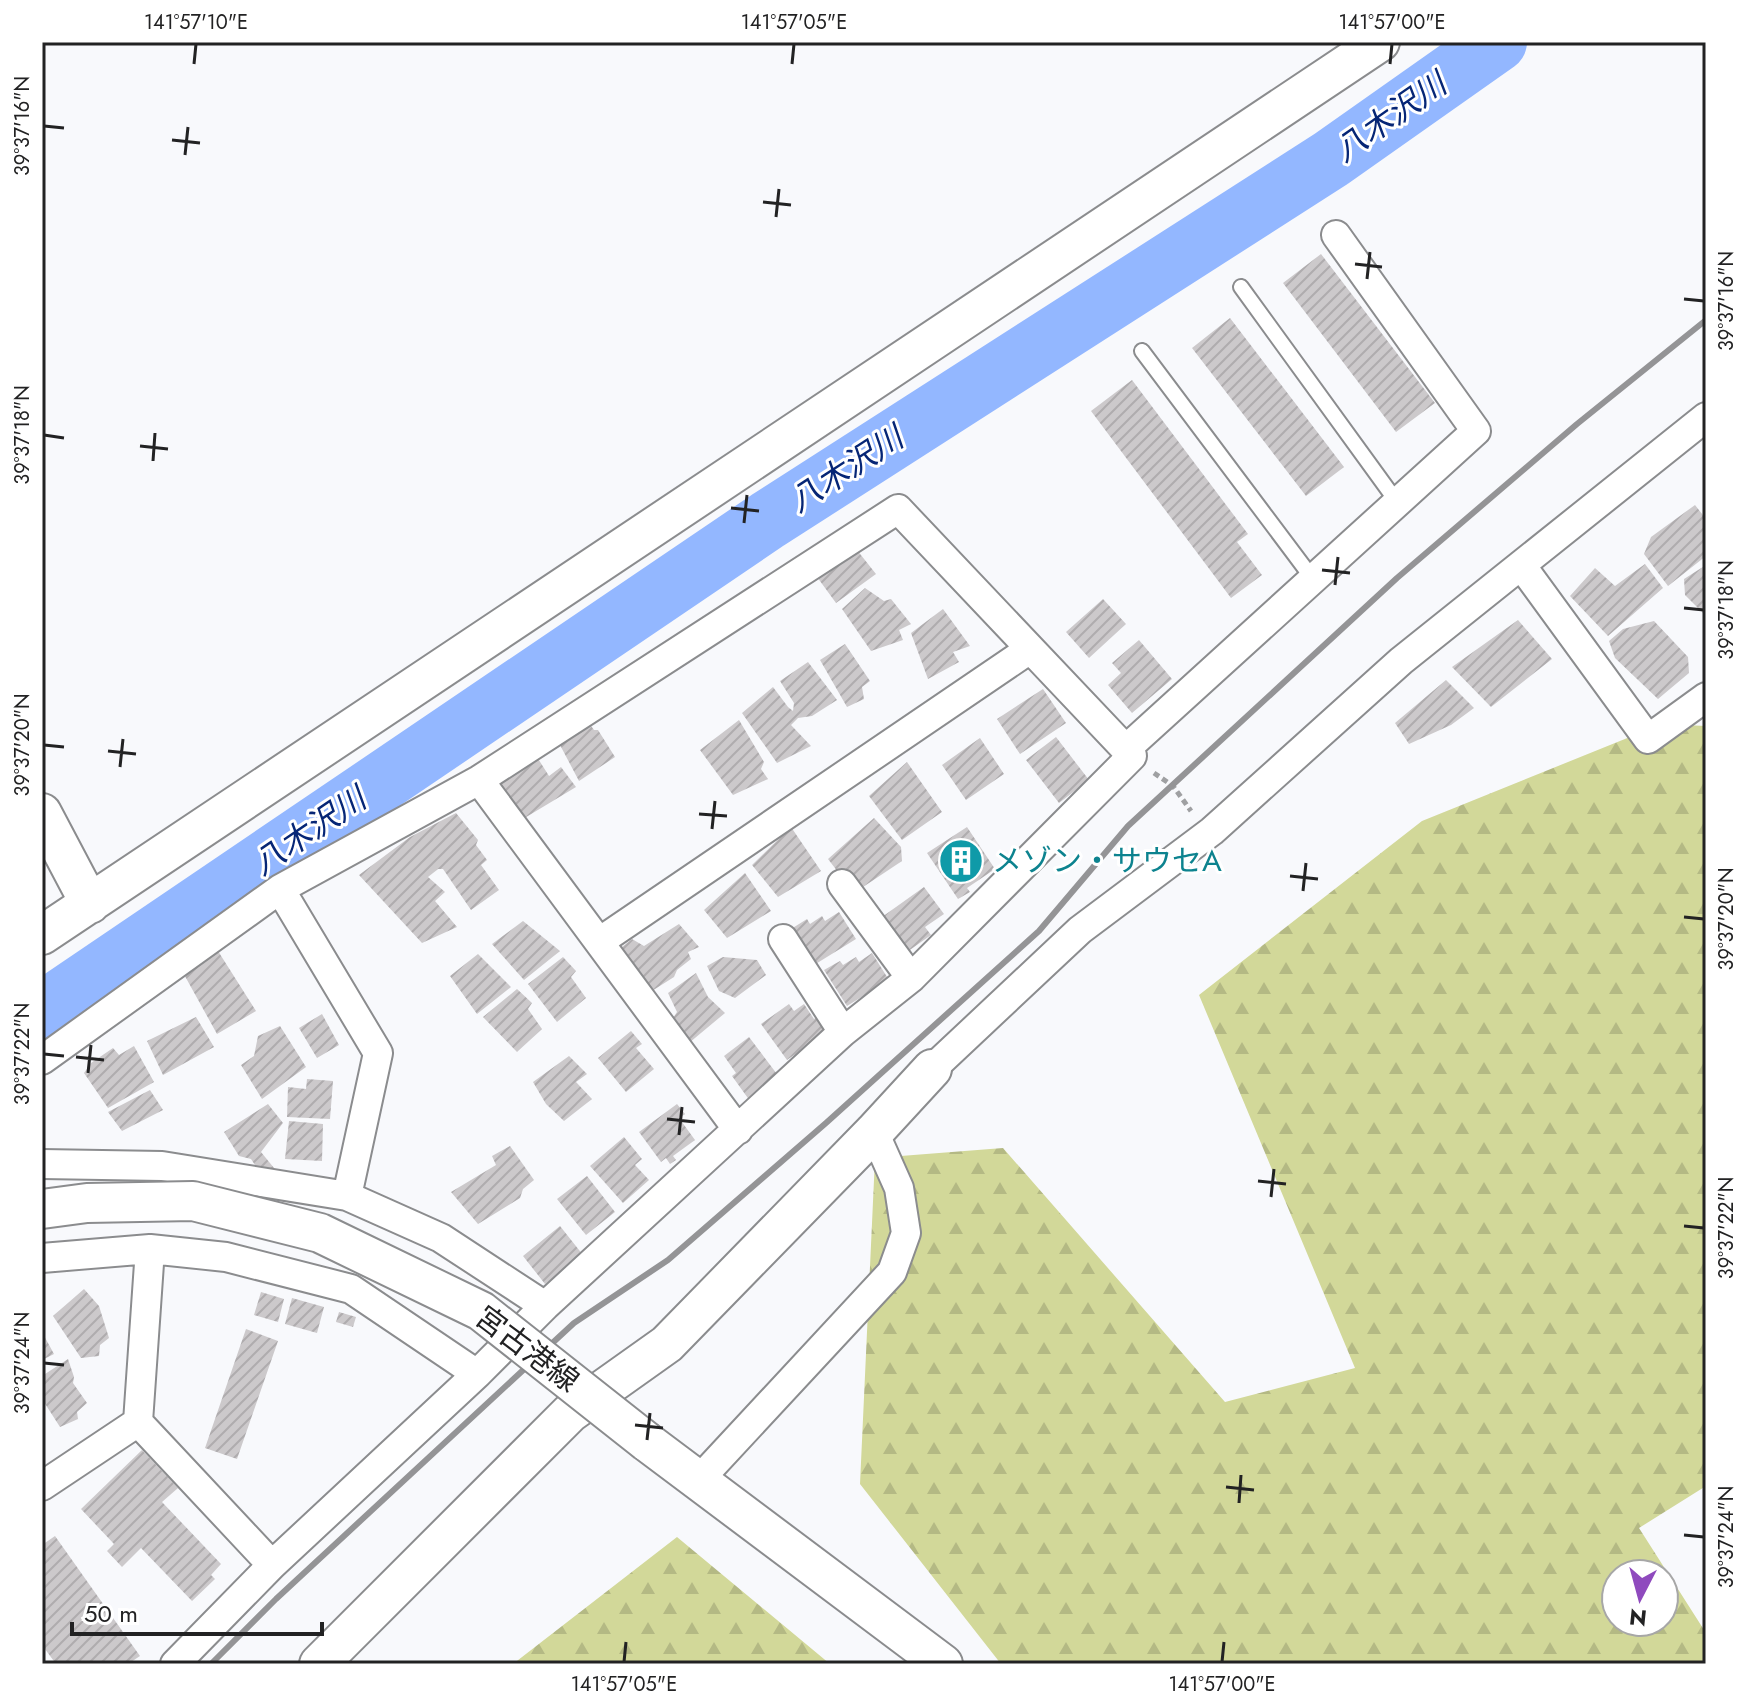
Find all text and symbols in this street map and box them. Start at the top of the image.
text: 141°57'10"E [144,8,248,37]
text: 141°57'05"E [741,8,847,37]
text: 141°57'00"E [1339,8,1446,37]
water label: 八木沢川 [1324,60,1458,173]
text: 39°37'16"N [8,76,37,176]
text: 39°37'16"N [1712,251,1741,351]
text: 39°37'18"N [8,385,37,485]
water label: 八木沢川 [780,413,915,523]
text: 39°37'18"N [1712,560,1741,660]
text: 39°37'20"N [8,694,37,797]
water label: 八木沢川 [243,774,377,886]
building icon: メゾン・サウセA [937,837,985,885]
place label: メゾン・サウセA [992,839,1222,882]
text: 39°37'20"N [1712,868,1741,971]
text: 39°37'22"N [8,1003,37,1105]
text: 39°37'22"N [1712,1177,1741,1279]
street label: 宮古港線 [466,1295,588,1402]
text: 39°37'24"N [8,1312,37,1414]
text: 39°37'24"N [1712,1486,1741,1588]
north arrow [1600,1558,1680,1638]
scale bar [72,1586,322,1636]
text: 50 m [84,1596,138,1631]
text: N [1628,1601,1648,1635]
text: 141°57'05"E [571,1670,677,1699]
text: 141°57'00"E [1169,1670,1276,1699]

